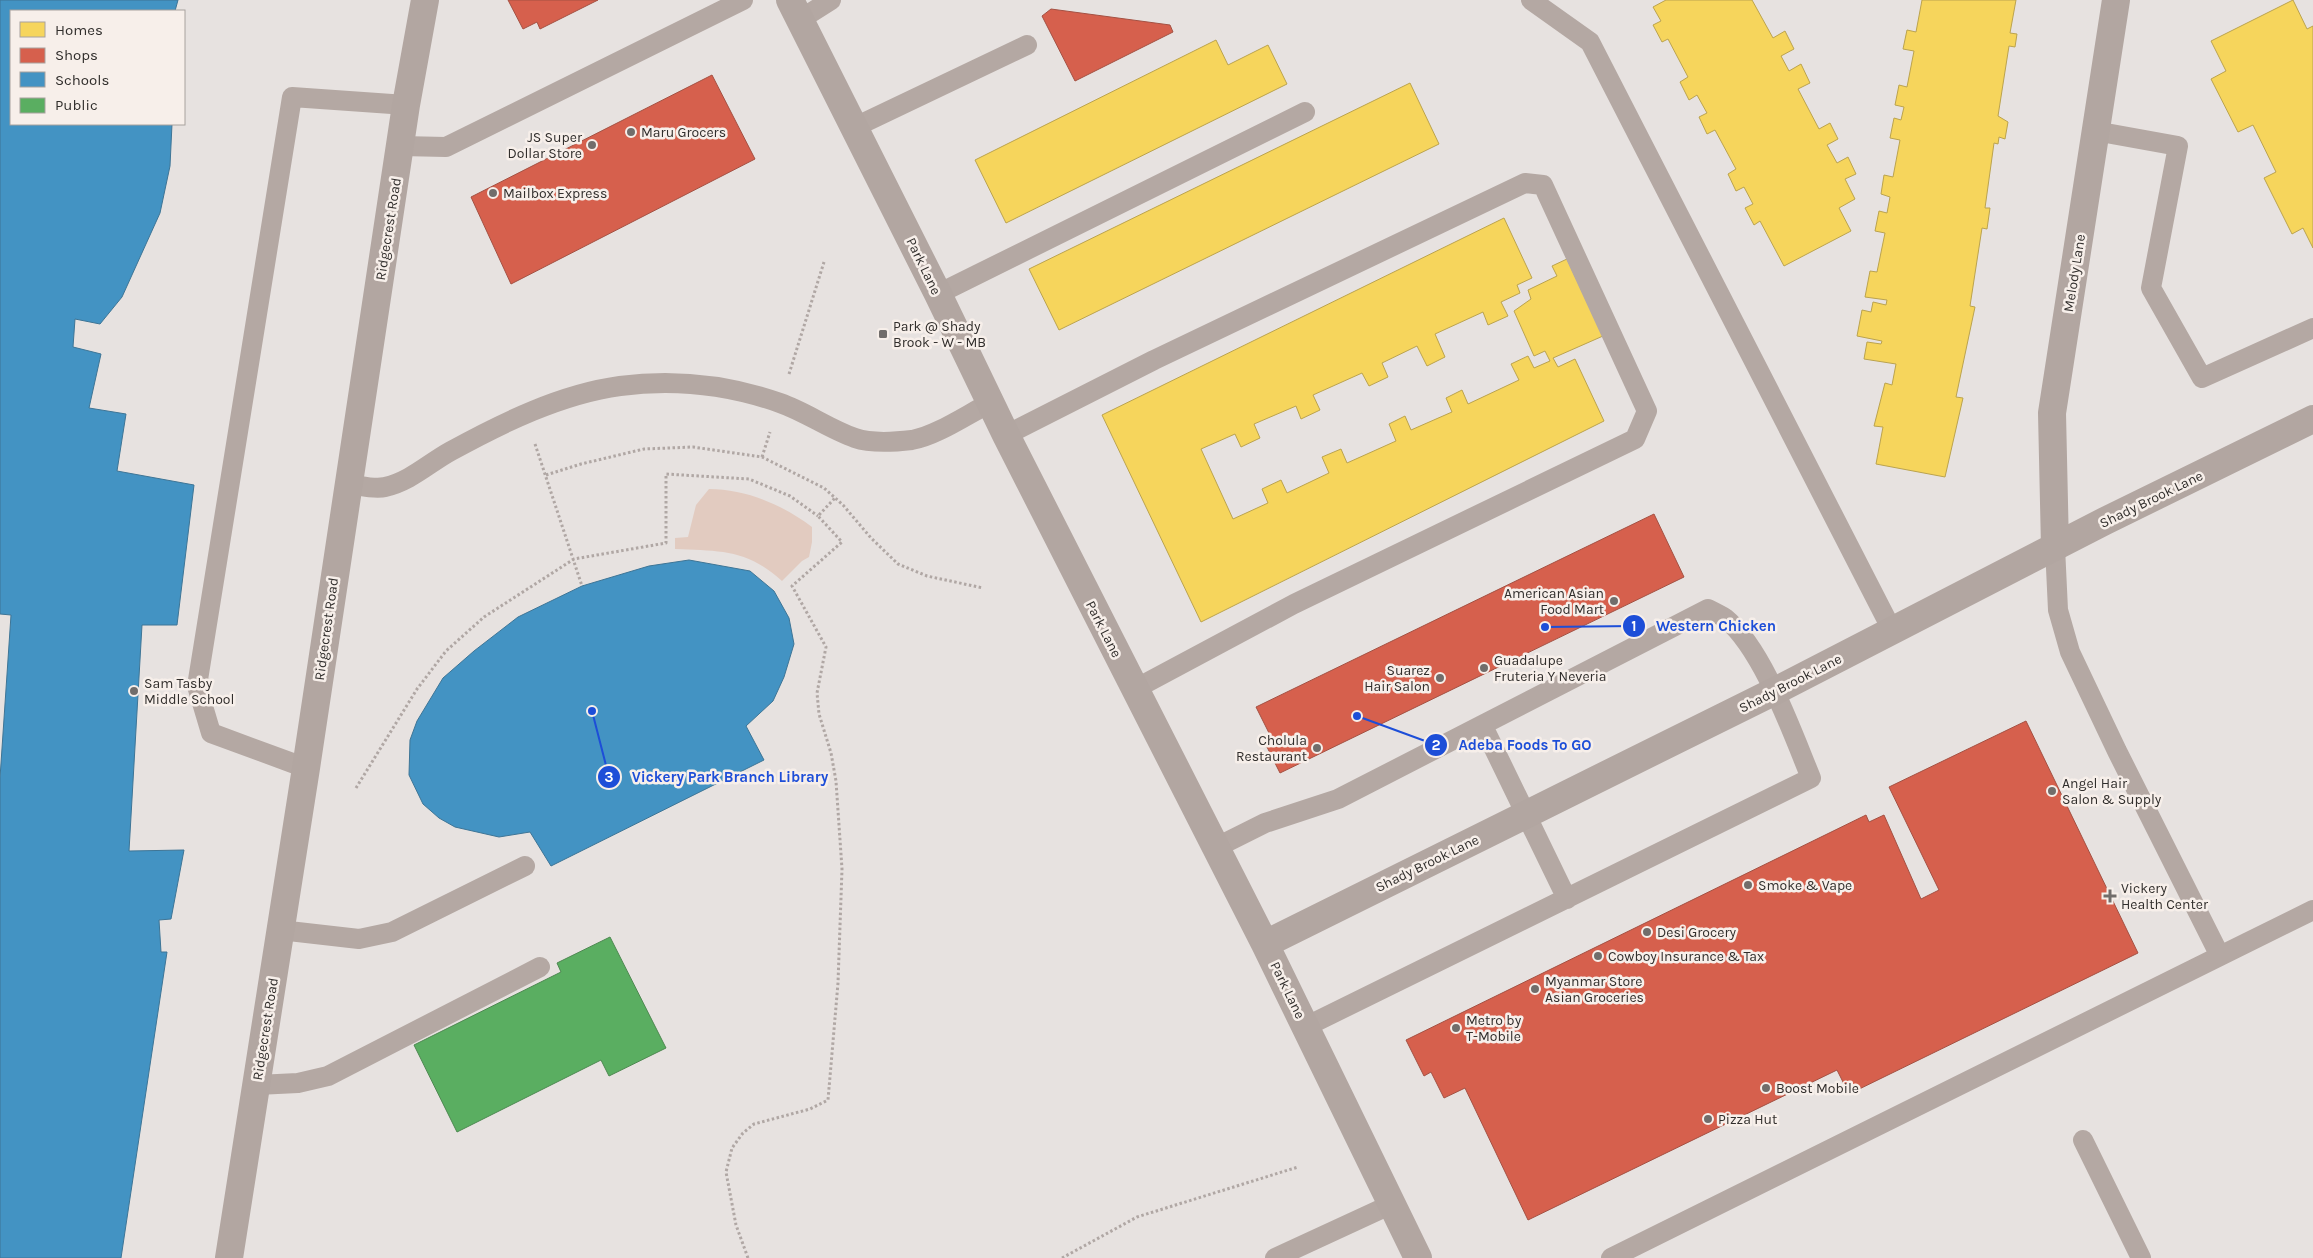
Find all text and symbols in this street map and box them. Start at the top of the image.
legend [10,10,185,125]
text: Homes [55,21,103,39]
text: Shops [55,46,98,64]
text: Schools [55,71,109,89]
text: Public [55,96,98,114]
place label: Maru Grocers [641,124,726,141]
marker: Maru Grocers [625,126,637,138]
place label: JS Super Dollar Store [508,129,583,162]
marker: JS Super Dollar Store [586,139,598,151]
street label: Ridgecrest Road [372,176,405,282]
place label: Mailbox Express [503,185,607,202]
marker: Mailbox Express [487,187,499,199]
street label: Melody Lane [2060,233,2089,313]
street label: Park Lane [902,235,945,298]
place label: Park @ Shady Brook - W - MB [893,318,986,351]
marker: Park @ Shady Brook - W - MB [877,328,889,340]
street label: Shady Brook Lane [2097,467,2206,532]
street label: Ridgecrest Road [311,576,342,682]
place label: American Asian Food Mart [1504,585,1604,618]
marker: American Asian Food Mart [1608,595,1620,607]
street label: Park Lane [1082,598,1125,661]
callout: Western Chicken [1621,611,1786,641]
text: 1 [1631,617,1637,635]
text: Western Chicken [1656,617,1776,635]
street label: Shady Brook Lane [1736,650,1844,717]
place label: Guadalupe Fruteria Y Neveria [1494,652,1607,685]
place label: Suarez Hair Salon [1364,662,1430,695]
marker: Guadalupe Fruteria Y Neveria [1478,662,1490,674]
marker: Suarez Hair Salon [1434,672,1446,684]
place label: Sam Tasby Middle School [144,675,234,708]
marker: Sam Tasby Middle School [128,685,140,697]
callout: Adeba Foods To GO [1423,730,1602,760]
place label: Cholula Restaurant [1236,732,1307,765]
text: 2 [1431,736,1441,754]
text: Adeba Foods To GO [1458,736,1592,754]
marker: Cholula Restaurant [1311,742,1323,754]
callout: Vickery Park Branch Library [596,762,838,792]
text: 3 [604,768,614,786]
text: Vickery Park Branch Library [632,768,829,786]
place label: Angel Hair Salon & Supply [2062,775,2162,808]
marker: Angel Hair Salon & Supply [2046,785,2058,797]
street label: Shady Brook Lane [1373,831,1482,896]
place label: Smoke & Vape [1758,877,1852,894]
marker: Smoke & Vape [1742,879,1754,891]
place label: Vickery Health Center [2121,880,2209,913]
marker: Vickery Health Center [2103,889,2117,903]
place label: Desi Grocery [1657,924,1736,941]
marker: Desi Grocery [1641,926,1653,938]
place label: Cowboy Insurance & Tax [1608,948,1764,965]
marker: Cowboy Insurance & Tax [1592,950,1604,962]
street label: Park Lane [1266,959,1309,1022]
place label: Myanmar Store Asian Groceries [1545,973,1644,1006]
street label: Ridgecrest Road [249,976,282,1082]
marker: Myanmar Store Asian Groceries [1529,983,1541,995]
place label: Metro by T-Mobile [1466,1012,1522,1045]
marker: Metro by T-Mobile [1450,1022,1462,1034]
place label: Boost Mobile [1776,1080,1859,1097]
marker: Boost Mobile [1760,1082,1772,1094]
place label: Pizza Hut [1718,1111,1777,1128]
marker: Pizza Hut [1702,1113,1714,1125]

